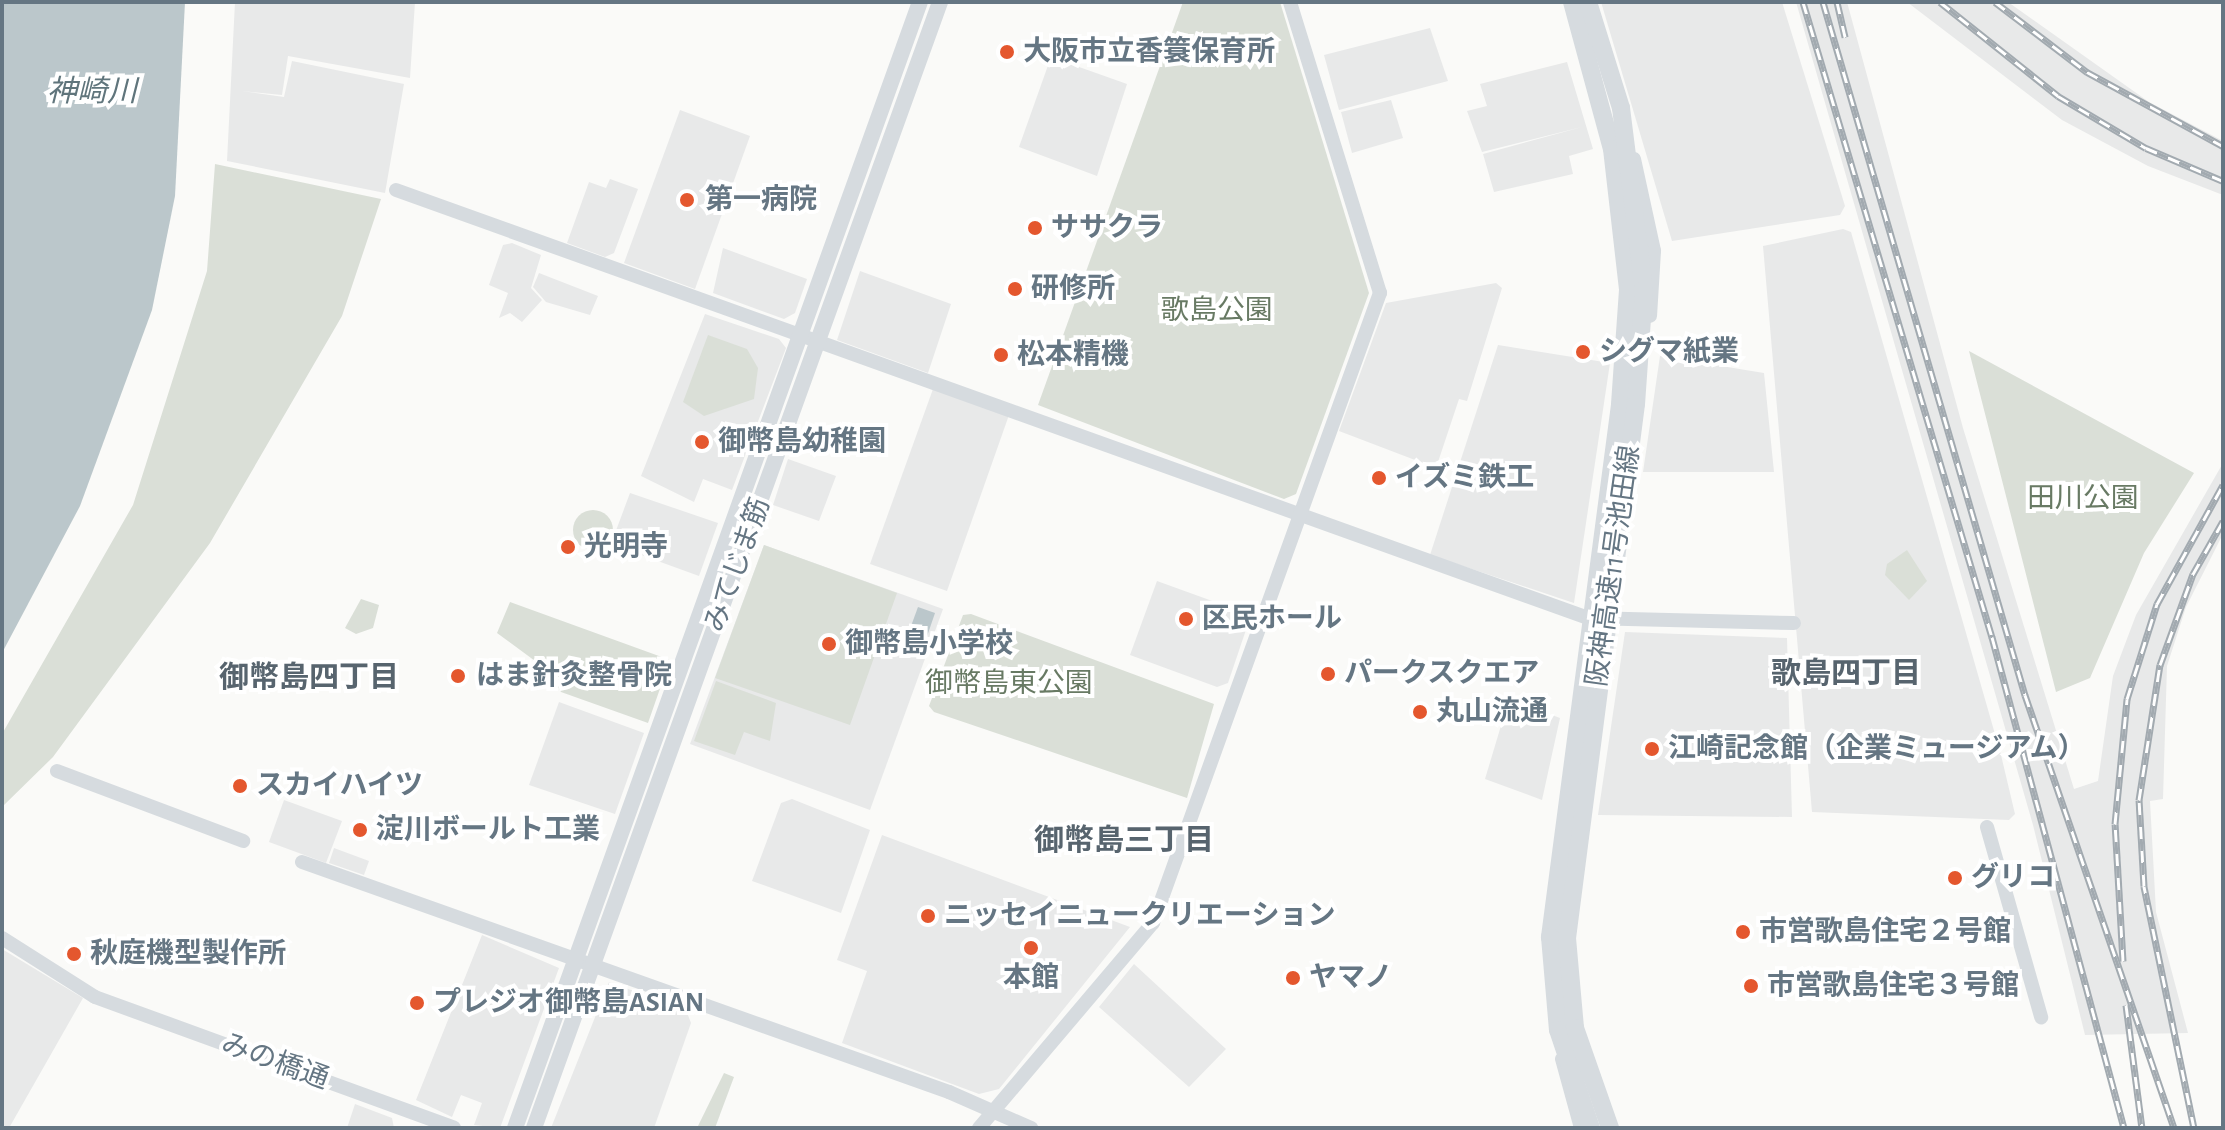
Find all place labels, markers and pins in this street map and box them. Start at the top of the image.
place label: 大阪市立香簑保育所 [1023,35,1275,69]
marker: 大阪市立香簑保育所 [998,43,1016,61]
place label: 第一病院 [705,183,817,217]
marker: 第一病院 [676,189,698,211]
place label: ササクラ [1051,211,1163,245]
marker: ササクラ [1026,219,1044,237]
place label: 研修所 [1031,272,1115,306]
marker: 研修所 [1006,280,1024,298]
place label: シグマ紙業 [1599,335,1739,369]
place label: 松本精機 [1017,338,1129,372]
marker: シグマ紙業 [1574,343,1592,361]
marker: 松本精機 [992,346,1010,364]
place label: 御幣島幼稚園 [718,425,886,459]
marker: 御幣島幼稚園 [693,433,711,451]
place label: イズミ鉄工 [1395,461,1535,495]
marker: イズミ鉄工 [1370,469,1388,487]
place label: 光明寺 [584,530,668,564]
marker: 光明寺 [559,538,577,556]
place label: 区民ホール [1202,602,1342,636]
marker: 区民ホール [1177,610,1195,628]
place label: 御幣島小学校 [845,627,1013,661]
marker: 御幣島小学校 [820,635,838,653]
place label: パークスクエア [1344,657,1540,691]
place label: はま針灸整骨院 [476,659,672,693]
marker: はま針灸整骨院 [447,665,469,687]
marker: パークスクエア [1319,665,1337,683]
place label: 丸山流通 [1436,695,1548,729]
marker: 丸山流通 [1411,703,1429,721]
place label: 江崎記念館（企業ミュージアム） [1668,732,2088,766]
marker: 江崎記念館（企業ミュージアム） [1643,740,1661,758]
place label: スカイハイツ [256,769,424,803]
marker: スカイハイツ [231,777,249,795]
place label: 淀川ボールト工業 [376,813,600,847]
marker: 淀川ボールト工業 [351,821,369,839]
place label: グリコ [1971,861,2055,895]
marker: グリコ [1946,869,1964,887]
place label: ニッセイニュークリエーション [944,899,1336,933]
marker: ニッセイニュークリエーション [919,907,937,925]
place label: 市営歌島住宅２号館 [1759,915,2011,949]
marker: 市営歌島住宅２号館 [1734,923,1752,941]
place label: 秋庭機型製作所 [90,937,286,971]
marker: 本館 [1022,939,1040,957]
marker: 秋庭機型製作所 [65,945,83,963]
place label: 本館 [1003,961,1059,995]
place label: ヤマノ [1309,961,1393,995]
marker: ヤマノ [1284,969,1302,987]
place label: 市営歌島住宅３号館 [1767,969,2019,1003]
marker: 市営歌島住宅３号館 [1742,977,1760,995]
place label: プレジオ御幣島ASIAN [433,986,704,1020]
marker: プレジオ御幣島ASIAN [408,994,426,1012]

